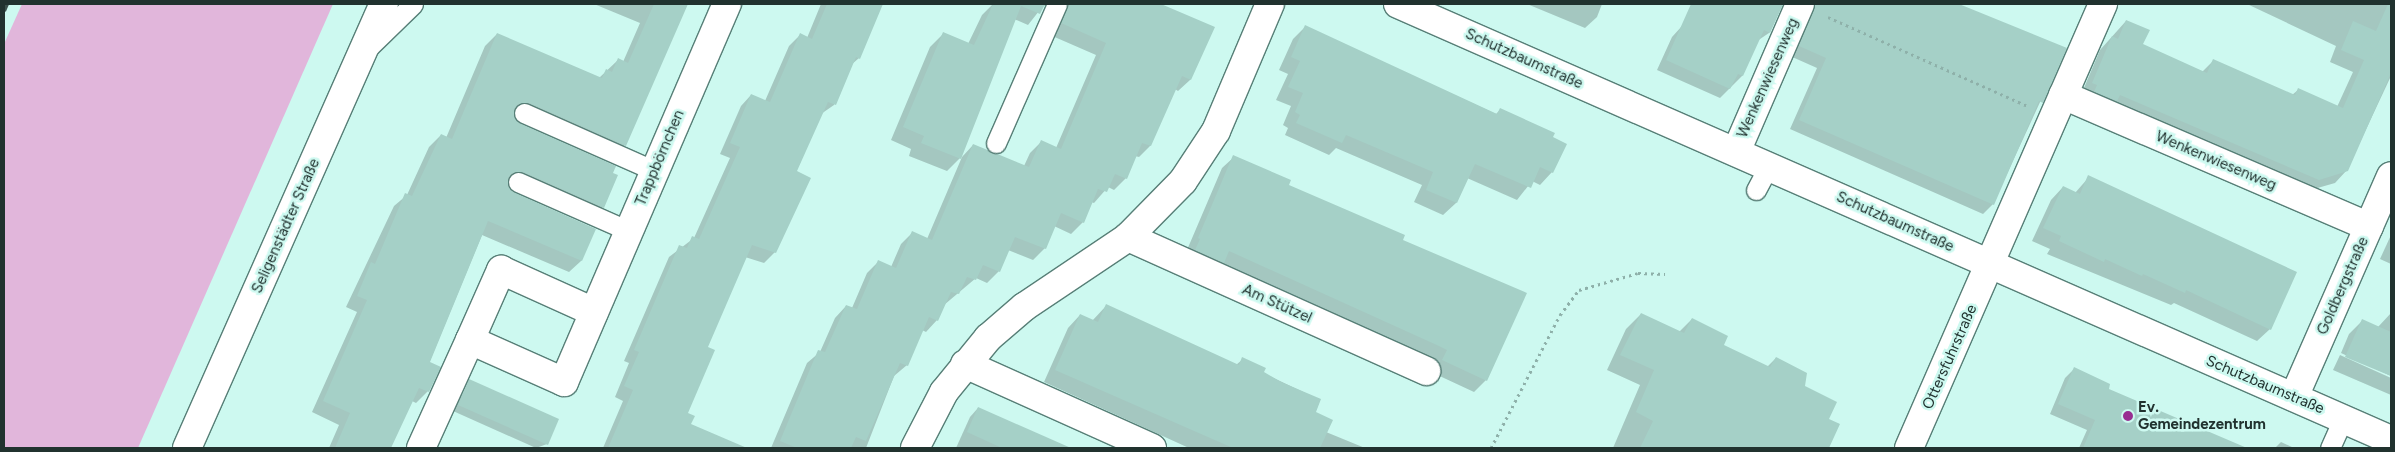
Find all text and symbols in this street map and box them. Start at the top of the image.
street label: Wenkenwiesenweg [1733,15,1803,141]
street label: Schutzbaumstraße [1462,25,1586,93]
street label: Trappbörnchen [632,108,688,208]
street label: Wenkenwiesenweg [2153,127,2279,195]
street label: Seligenstädter Straße [248,156,324,296]
street label: Schutzbaumstraße [1833,188,1957,256]
street label: Goldbergstraße [2313,234,2373,338]
street label: Am Stützel [1239,281,1315,327]
street label: Ottersfuhrstraße [1919,302,1981,412]
street label: Schutzbaumstraße [2203,352,2327,418]
place label: Ev. Gemeindezentrum [2138,398,2266,433]
marker: Ev. Gemeindezentrum [2122,410,2134,422]

